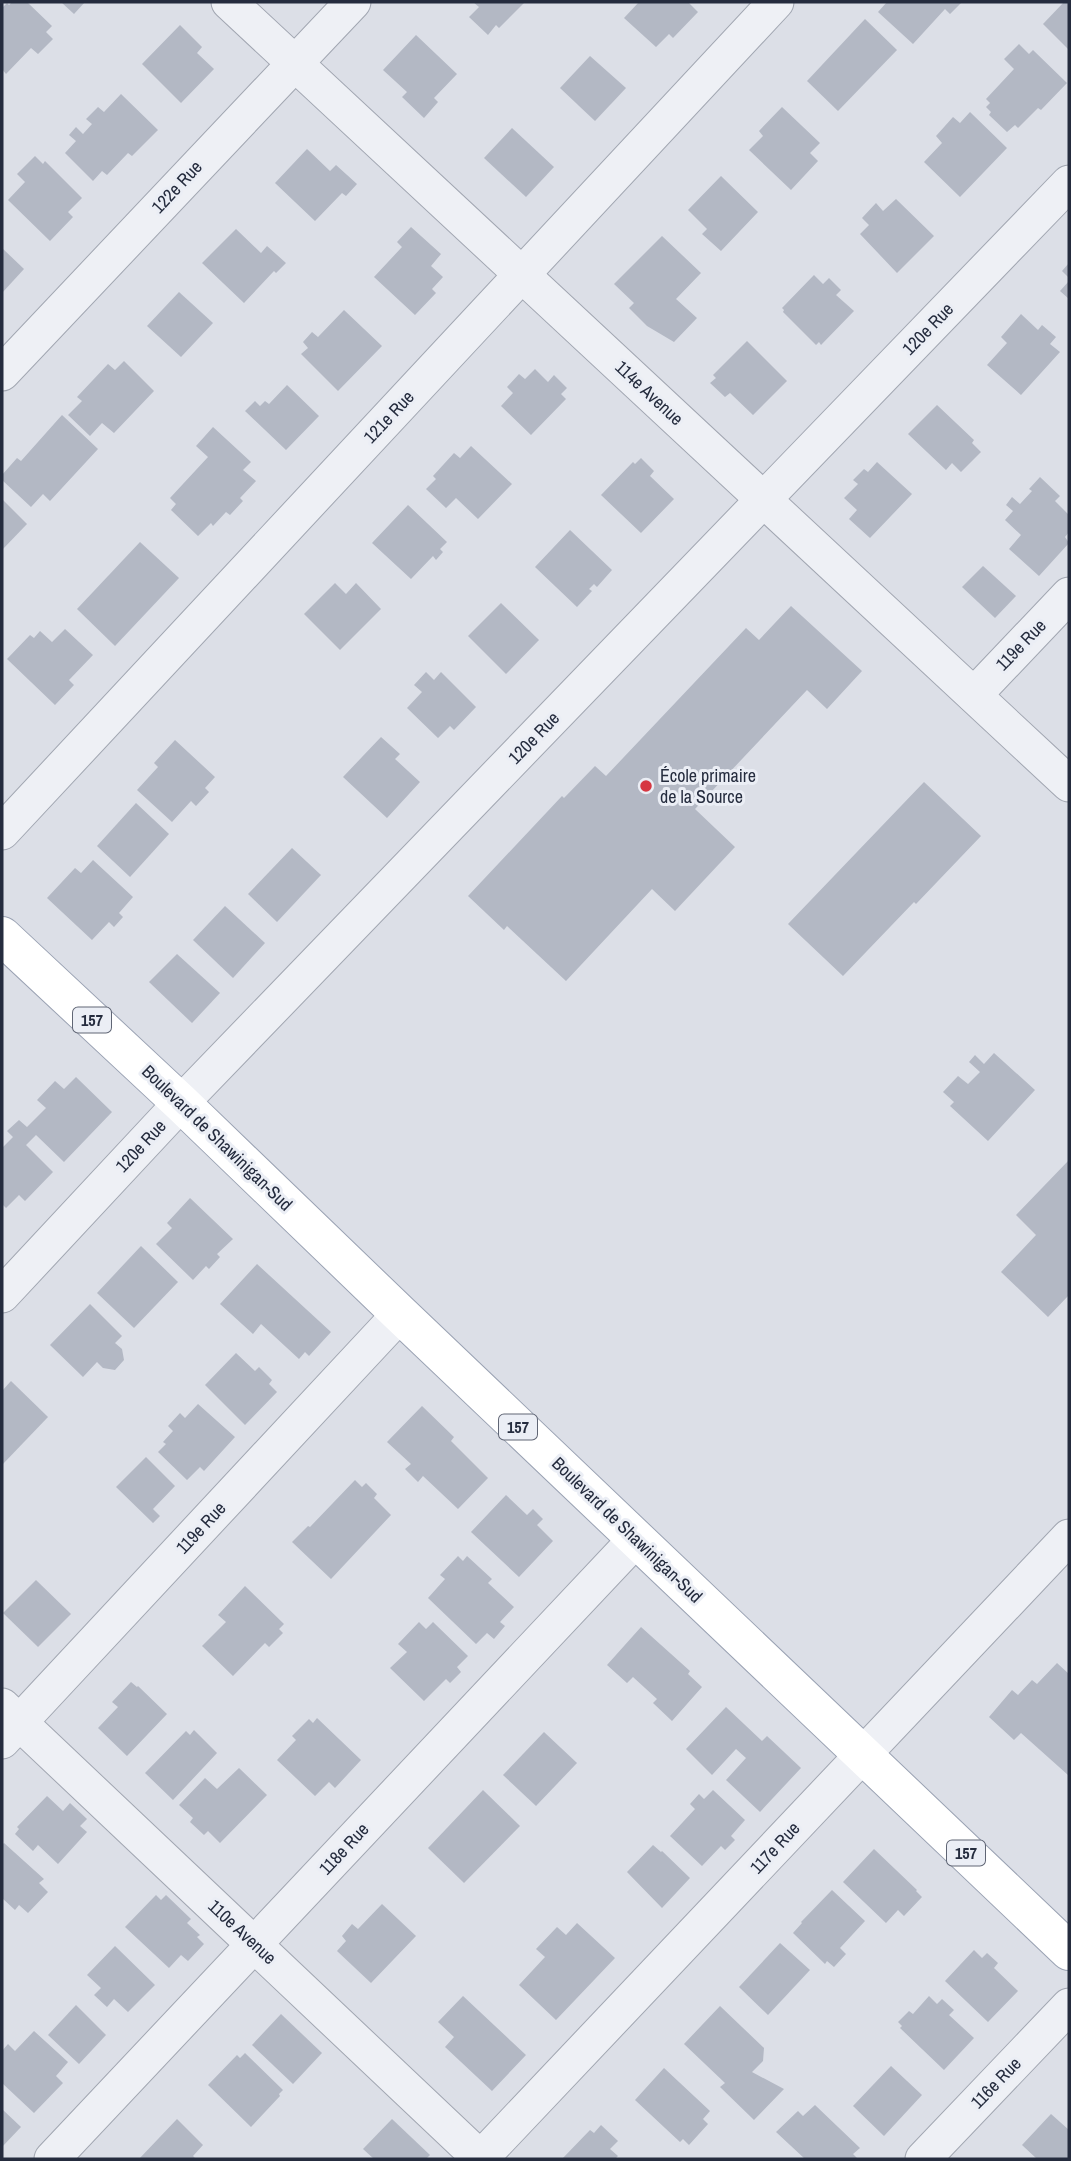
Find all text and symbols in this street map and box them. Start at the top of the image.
street label: 122e Rue [146,155,208,219]
street label: 120e Rue [896,297,959,360]
street label: 114e Avenue [610,355,689,431]
street label: 121e Rue [358,385,420,449]
street label: 119e Rue [990,613,1051,676]
street label: 120e Rue [502,706,565,769]
place label: École primaire de la Source [660,763,756,809]
marker: École primaire de la Source [638,778,654,794]
road number: 157 [73,1008,111,1032]
street label: Boulevard de Shawinigan-Sud [137,1059,298,1216]
street label: 120e Rue [110,1114,172,1178]
road number: 157 [499,1414,537,1440]
street label: Boulevard de Shawinigan-Sud [547,1451,708,1608]
street label: 119e Rue [170,1496,231,1559]
street label: 117e Rue [744,1816,805,1879]
street label: 118e Rue [313,1817,374,1880]
road number: 157 [947,1840,985,1866]
street label: 110e Avenue [203,1894,282,1970]
street label: 116e Rue [965,2051,1026,2114]

